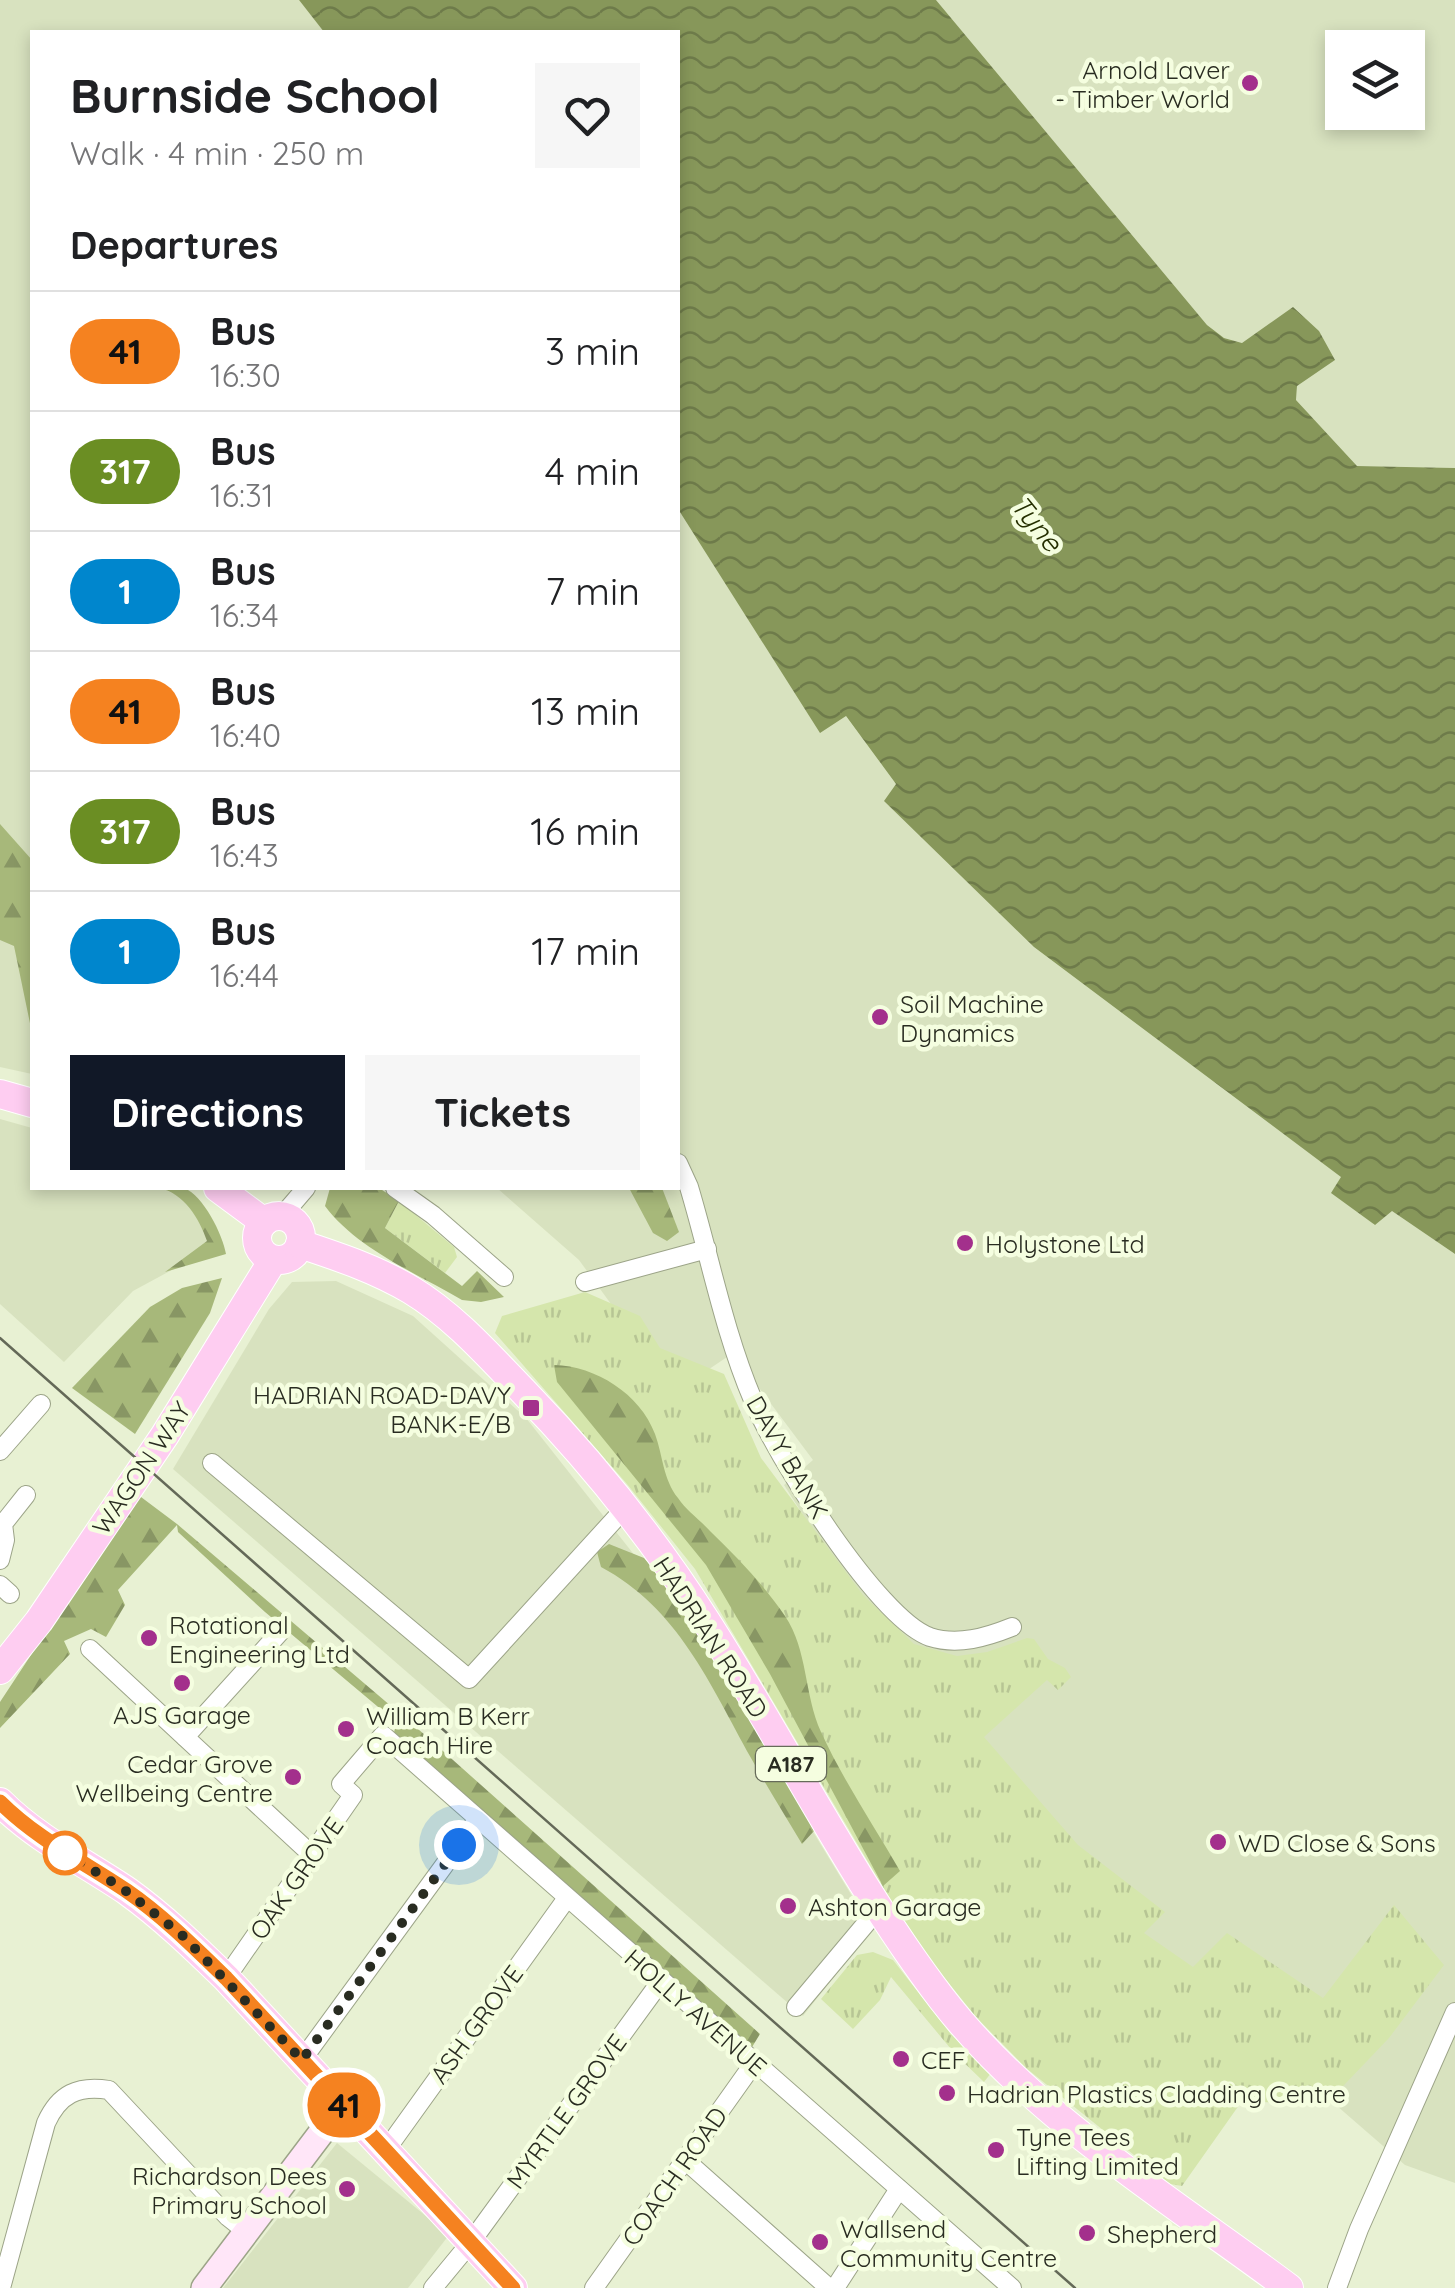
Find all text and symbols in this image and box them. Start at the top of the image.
map controls [1325,30,1425,130]
button: layers [1325,30,1425,130]
place label: Arnold Laver - Timber World [1055,54,1230,114]
button: heart [535,63,640,168]
text: Burnside School [70,65,440,125]
marker: Arnold Laver - Timber World [1239,72,1261,94]
text: Walk · 4 min · 250 m [70,133,364,173]
text: Departures [70,221,278,269]
text: Bus [210,307,276,355]
text: 3 min [545,327,640,375]
text: 41 [108,329,142,373]
text: 16:30 [210,355,281,395]
text: Bus [210,427,276,475]
text: 4 min [545,447,640,495]
text: 317 [99,449,151,493]
text: 16:31 [210,475,274,515]
water label: Tyne [1004,488,1071,559]
text: Bus [210,547,276,595]
text: 7 min [545,567,640,615]
text: 1 [118,569,132,613]
text: 16:34 [210,595,279,635]
text: Bus [210,667,276,715]
text: 13 min [531,687,640,735]
text: 41 [108,689,142,733]
text: 16:40 [210,715,281,755]
text: Bus [210,787,276,835]
text: 16 min [530,807,640,855]
text: 317 [99,809,151,853]
text: 16:43 [210,835,279,875]
text: Bus [210,907,276,955]
text: 17 min [531,927,640,975]
text: 1 [118,929,132,973]
text: 16:44 [210,955,279,995]
place label: Soil Machine Dynamics [900,988,1044,1048]
marker: Soil Machine Dynamics [869,1006,891,1028]
button: Directions [70,1055,345,1170]
button: Tickets [365,1055,640,1170]
place label: Holystone Ltd [985,1228,1145,1259]
marker: Holystone Ltd [954,1232,976,1254]
place label: HADRIAN ROAD-DAVY BANK-E/B [253,1379,511,1439]
street label: DAVY BANK [740,1390,836,1524]
street label: WAGON WAY [85,1396,197,1540]
marker: HADRIAN ROAD-DAVY BANK-E/B [520,1397,542,1419]
street label: HADRIAN ROAD [647,1551,775,1723]
place label: Rotational Engineering Ltd [169,1609,350,1669]
marker: Rotational Engineering Ltd [138,1627,160,1649]
marker: AJS Garage [171,1672,193,1694]
place label: AJS Garage [113,1699,251,1730]
place label: William B Kerr Coach Hire [366,1700,530,1760]
marker: William B Kerr Coach Hire [335,1718,357,1740]
road number: A187 [756,1747,826,1781]
place label: Cedar Grove Wellbeing Centre [76,1748,273,1808]
marker: Cedar Grove Wellbeing Centre [282,1766,304,1788]
street label: OAK GROVE [242,1811,350,1945]
your location [434,1820,484,1870]
place label: WD Close & Sons [1238,1827,1436,1858]
marker: WD Close & Sons [1207,1831,1229,1853]
unlabelled marker [44,1832,86,1874]
place label: Ashton Garage [808,1891,981,1922]
marker: Ashton Garage [777,1895,799,1917]
street label: HOLLY AVENUE [619,1942,773,2082]
street label: ASH GROVE [423,1959,529,2089]
street label: MYRTLE GROVE [499,2027,633,2195]
place label: CEF [921,2044,966,2075]
marker: CEF [890,2048,912,2070]
line badge: 41 [299,2072,389,2138]
place label: Hadrian Plastics Cladding Centre [967,2078,1346,2109]
marker: Hadrian Plastics Cladding Centre [936,2082,958,2104]
text: 41 [327,2083,361,2127]
street label: COACH ROAD [615,2101,733,2251]
place label: Tyne Tees Lifting Limited [1016,2121,1179,2181]
marker: Tyne Tees Lifting Limited [985,2139,1007,2161]
place label: Richardson Dees Primary School [132,2160,327,2220]
marker: Richardson Dees Primary School [336,2178,358,2200]
place label: Wallsend Community Centre [840,2213,1057,2273]
place label: Shepherd [1107,2218,1217,2249]
marker: Shepherd [1076,2222,1098,2244]
marker: Wallsend Community Centre [809,2231,831,2253]

